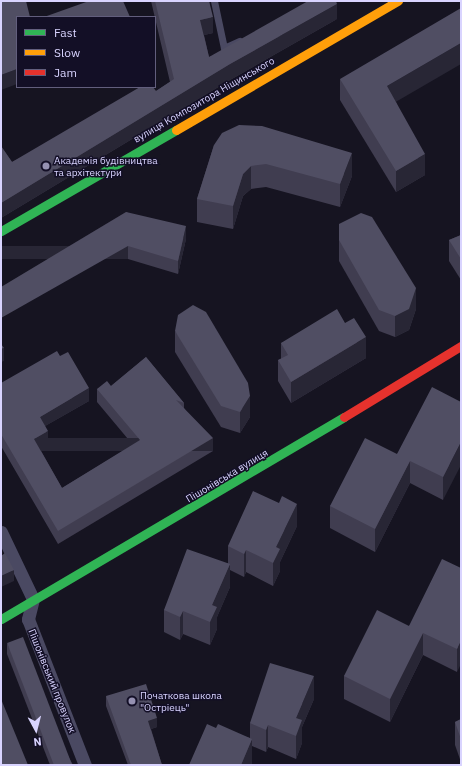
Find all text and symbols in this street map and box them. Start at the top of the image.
legend [16,16,156,88]
text: Fast [54,25,77,40]
text: Slow [54,45,80,60]
street label: вулиця Композитора Ніщинського [131,55,277,145]
text: Jam [54,65,77,80]
place label: Академія будівництва та архітектури [54,154,158,178]
marker: Академія будівництва та архітектури [41,161,51,171]
street label: Пішонівська вулиця [184,447,270,505]
street label: Пішонівський провулок [26,627,78,735]
place label: Початкова школа "Остріець" [140,689,222,712]
marker: Початкова школа "Остріець" [127,696,137,706]
north arrow [16,710,56,750]
text: N [33,734,42,749]

